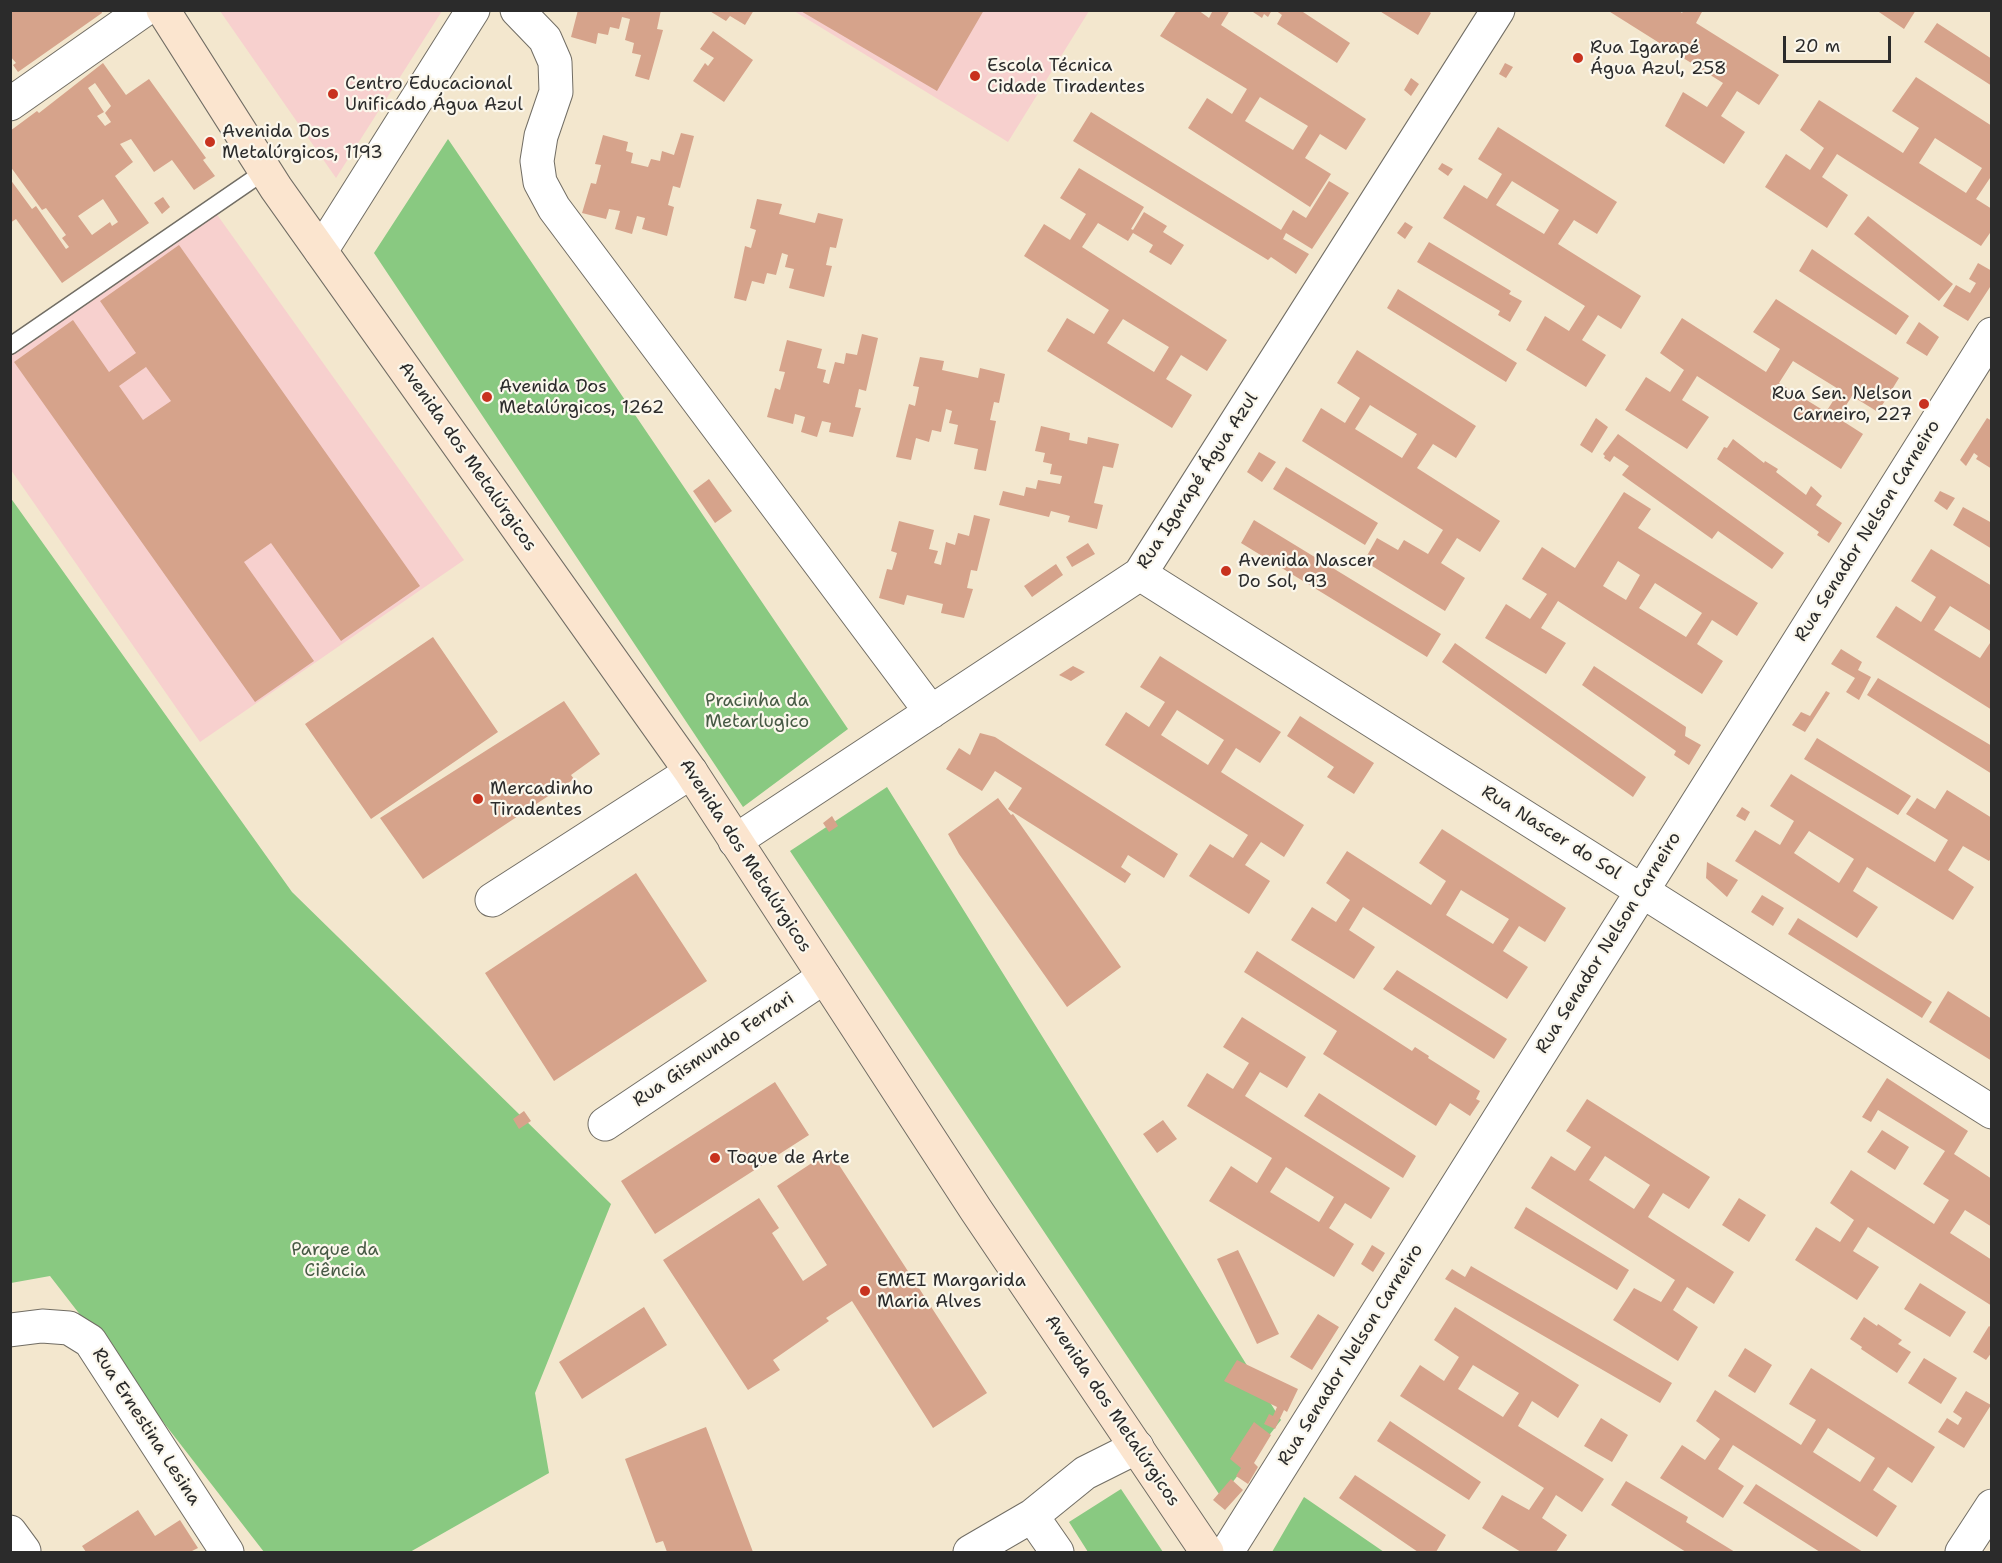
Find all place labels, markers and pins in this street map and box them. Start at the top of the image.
place label: Rua Igarapé Água Azul, 258 [1590,37,1727,80]
marker: Rua Igarapé Água Azul, 258 [1571,51,1585,65]
place label: Escola Técnica Cidade Tiradentes [987,55,1145,98]
marker: Escola Técnica Cidade Tiradentes [968,69,982,83]
place label: Centro Educacional Unificado Água Azul [345,73,523,116]
marker: Centro Educacional Unificado Água Azul [326,87,340,101]
place label: Avenida Dos Metalúrgicos, 1193 [222,121,383,164]
marker: Avenida Dos Metalúrgicos, 1193 [203,135,217,149]
place label: Avenida Dos Metalúrgicos, 1262 [499,376,664,418]
place label: Rua Sen. Nelson Carneiro, 227 [1772,383,1912,426]
marker: Avenida Dos Metalúrgicos, 1262 [480,390,494,404]
marker: Rua Sen. Nelson Carneiro, 227 [1917,397,1931,411]
place label: Avenida Nascer Do Sol, 93 [1238,550,1375,592]
marker: Avenida Nascer Do Sol, 93 [1219,564,1233,578]
place label: Mercadinho Tiradentes [490,778,593,820]
marker: Mercadinho Tiradentes [471,792,485,806]
place label: Toque de Arte [727,1147,850,1169]
marker: Toque de Arte [708,1151,722,1165]
place label: EMEI Margarida Maria Alves [877,1270,1026,1312]
marker: EMEI Margarida Maria Alves [858,1284,872,1298]

